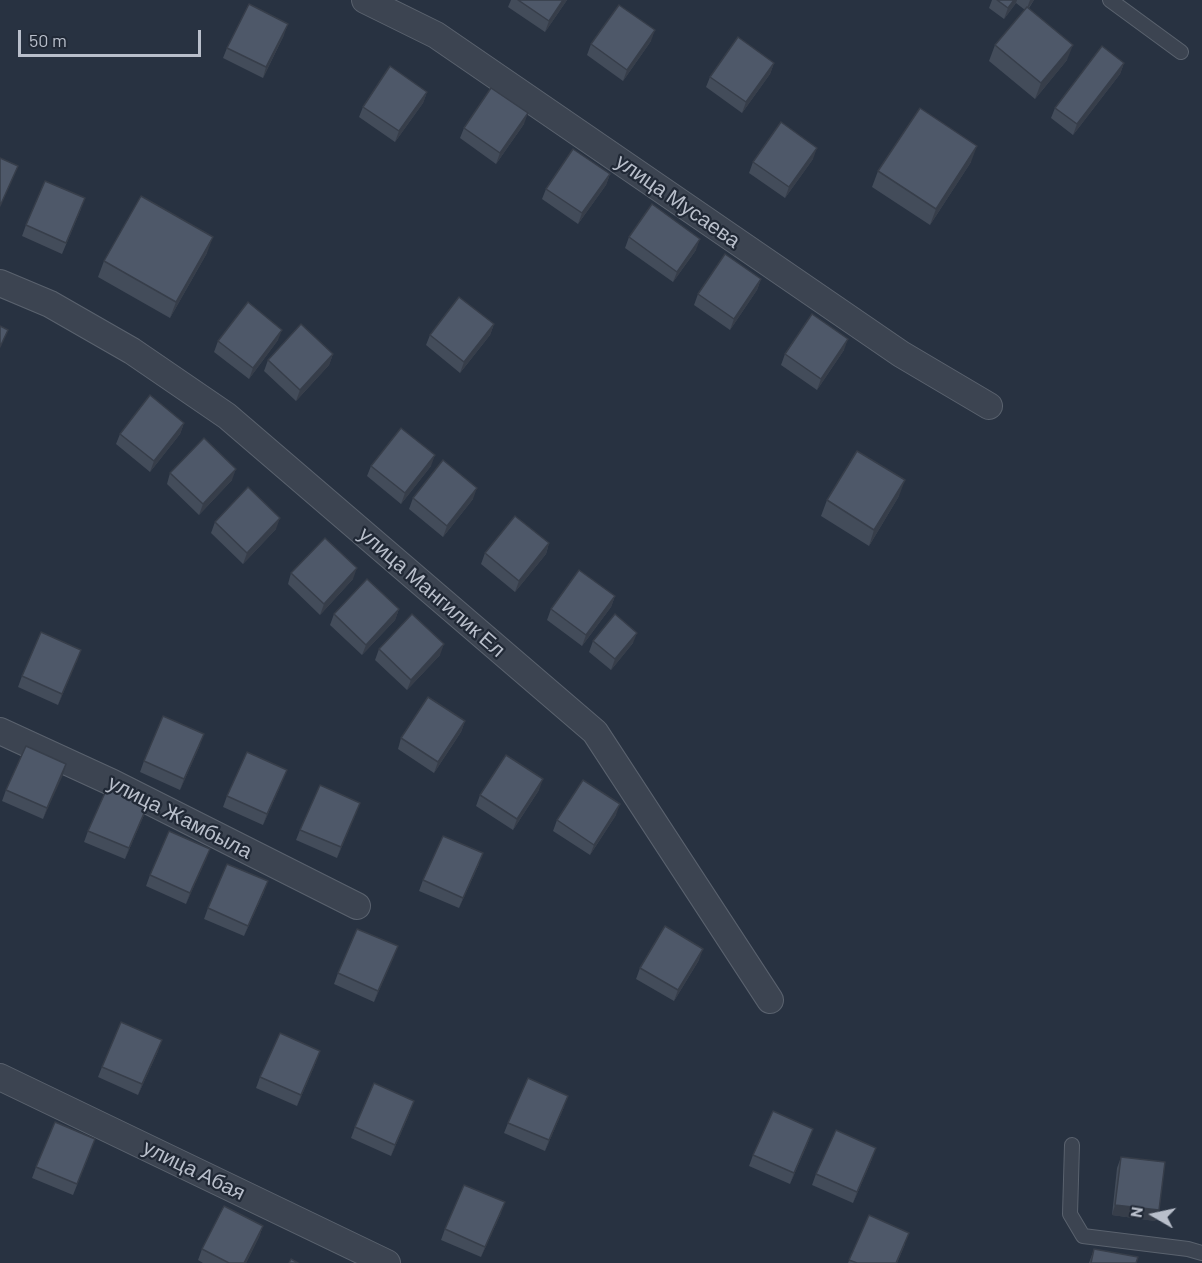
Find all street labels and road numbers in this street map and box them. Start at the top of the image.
street label: улица Мусаева [611,149,745,253]
street label: улица Мангилик Ел [354,521,510,663]
street label: улица Жамбыла [104,770,256,864]
street label: улица Абая [139,1134,249,1206]

